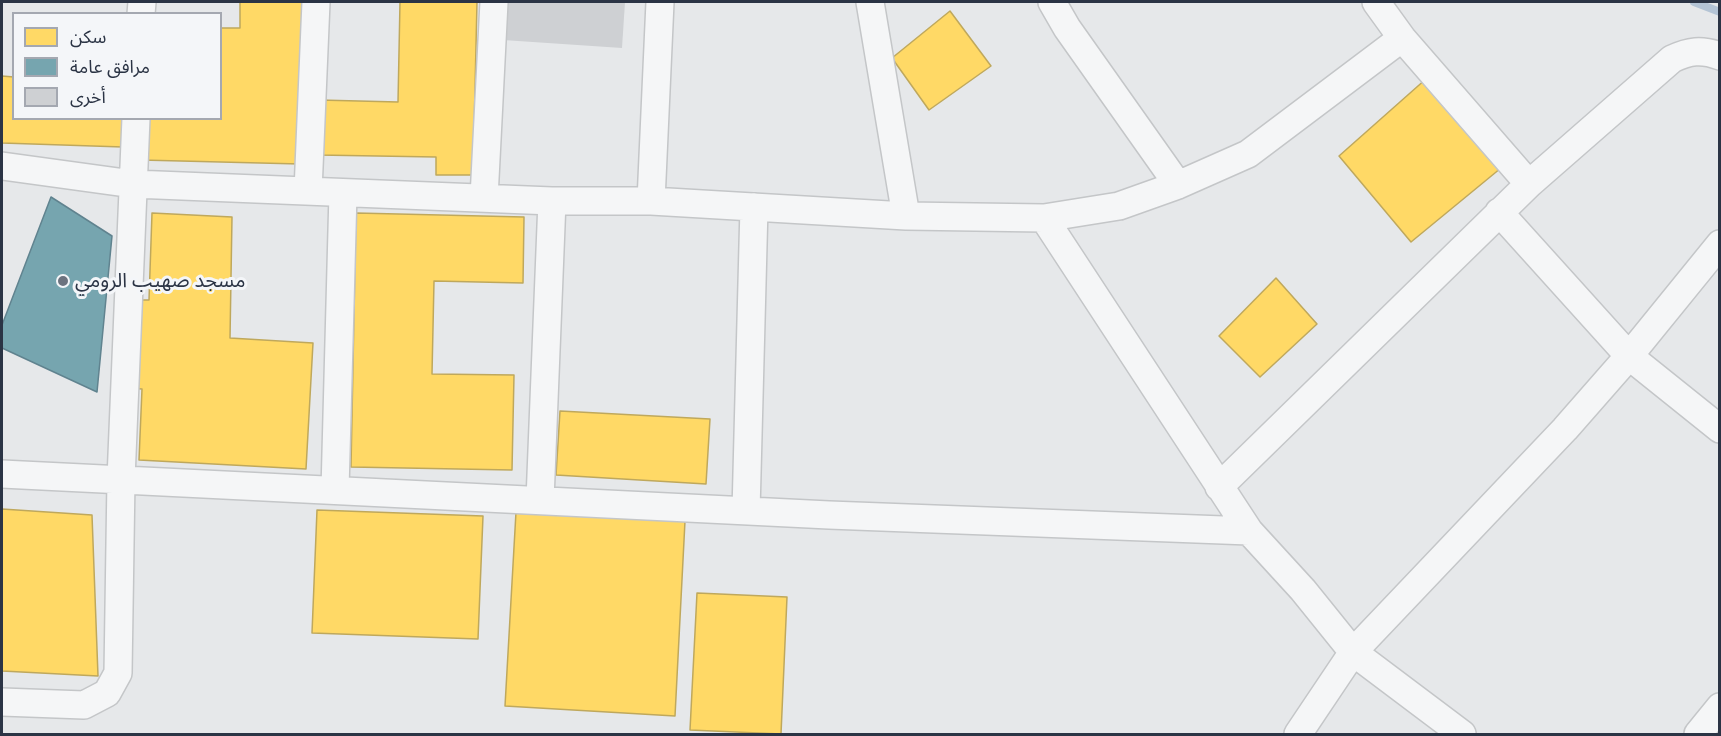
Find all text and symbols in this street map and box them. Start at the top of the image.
legend [12,12,222,120]
text: سكن [70,25,106,47]
text: مرافق عامة [70,55,150,77]
text: أخرى [70,85,106,107]
place label: مسجد صهيب الرومي [75,269,245,293]
marker: مسجد صهيب الرومي [56,274,70,288]

